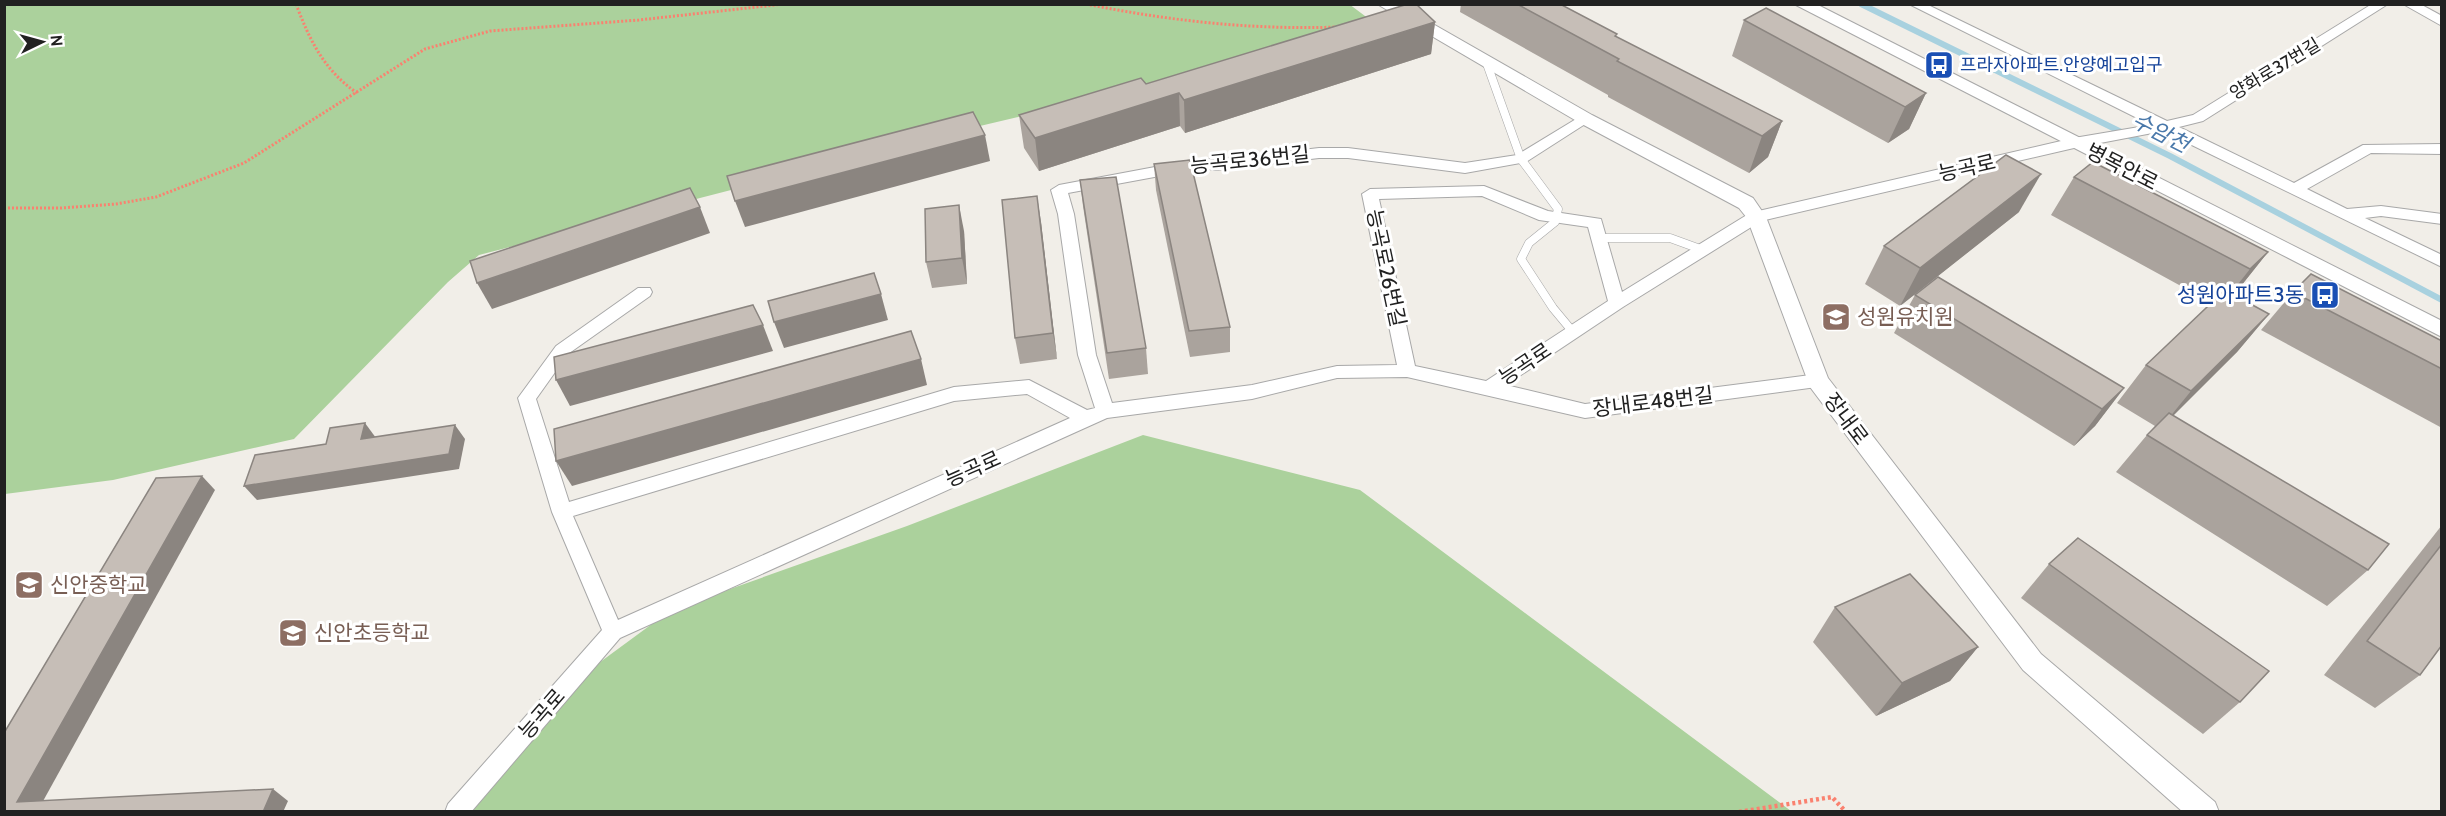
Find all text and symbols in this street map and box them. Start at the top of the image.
north arrow [12,12,72,72]
street label: 양화로37번길 [2226,33,2324,105]
text: N [46,34,66,47]
bus stop icon: 프라자아파트.안양예고입구 [1923,49,1955,81]
place label: 프라자아파트.안양예고입구 [1960,54,2162,76]
water label: 수암천 [2128,107,2196,160]
street label: 병목안로 [2082,138,2162,195]
street label: 능곡로36번길 [1189,141,1311,178]
street label: 능곡로 [1936,149,1998,186]
street label: 능곡로26번길 [1362,207,1411,329]
bus stop icon: 성원아파트3동 [2309,279,2341,311]
place label: 성원아파트3동 [2177,282,2304,307]
school or university icon: 성원유치원 [1820,301,1852,333]
place label: 성원유치원 [1857,304,1954,329]
street label: 능곡로 [1494,337,1556,390]
street label: 장내로48번길 [1591,382,1715,421]
street label: 장내로 [1819,388,1874,449]
street label: 능곡로 [941,445,1004,492]
school or university icon: 신안중학교 [13,569,45,601]
place label: 신안중학교 [50,572,147,597]
school or university icon: 신안초등학교 [277,617,309,649]
place label: 신안초등학교 [314,620,430,645]
street label: 능곡로 [513,684,570,744]

